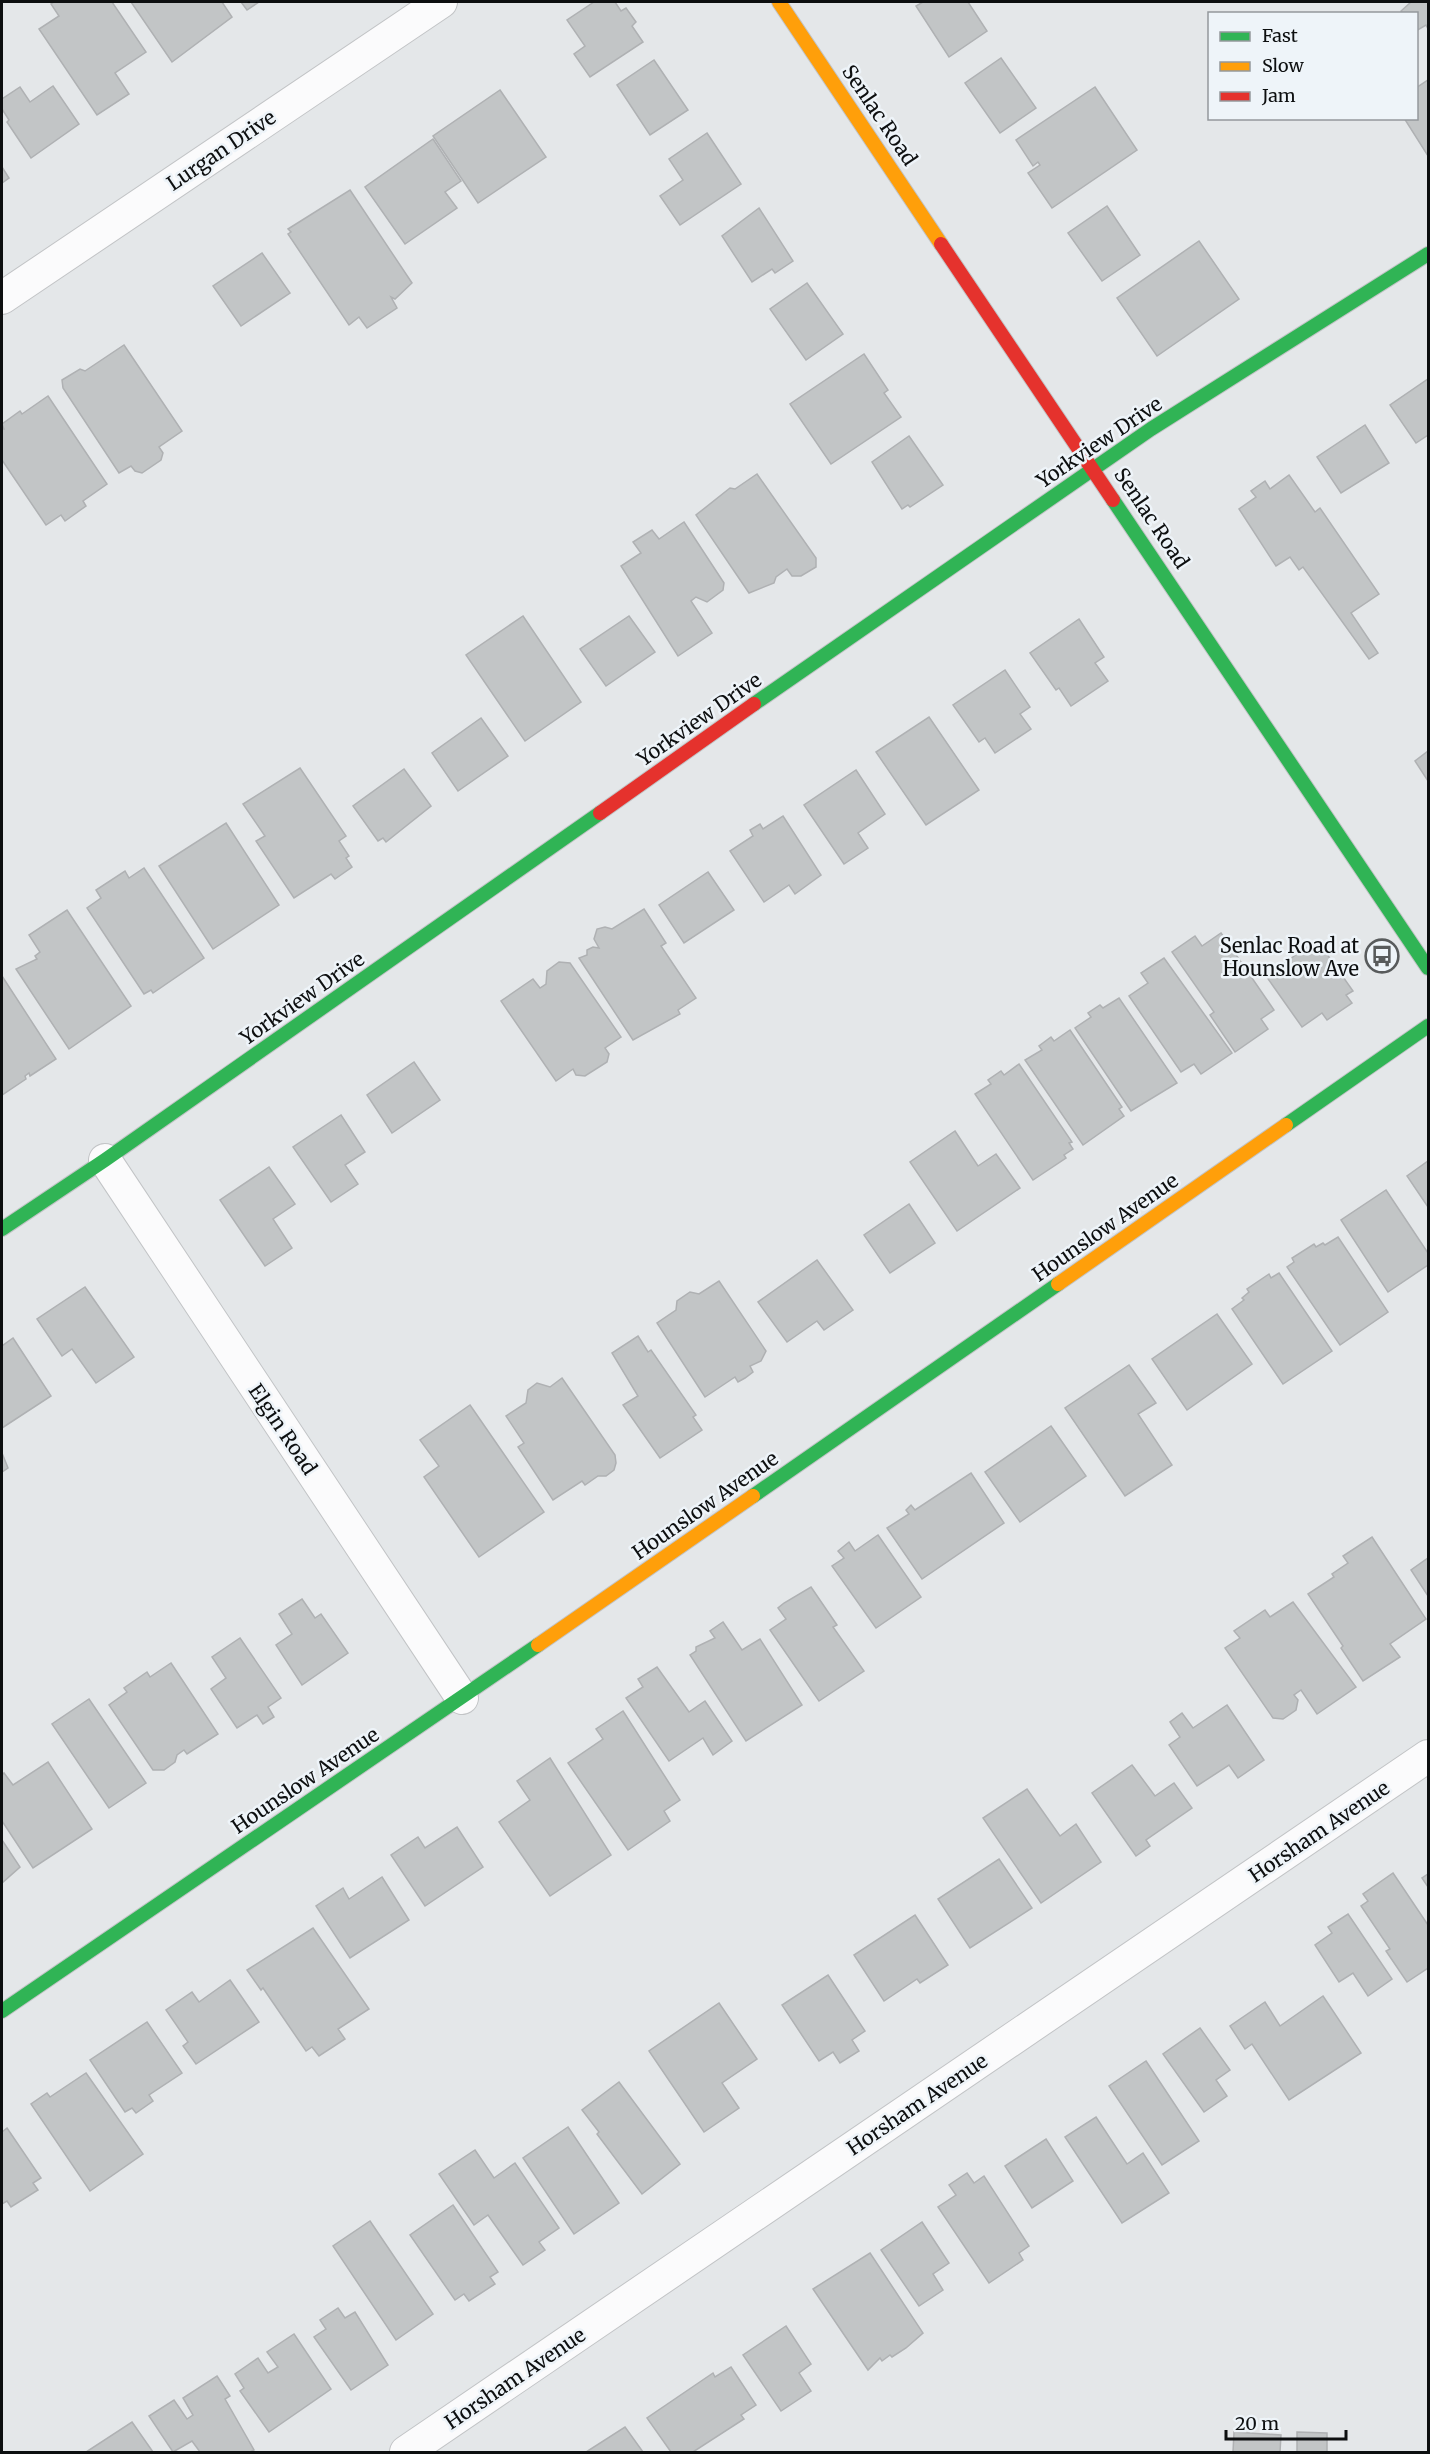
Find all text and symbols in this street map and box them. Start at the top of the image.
legend [1208,12,1418,120]
text: Fast [1262,24,1298,47]
text: Slow [1262,54,1305,77]
street label: Senlac Road [837,60,923,170]
text: Jam [1261,84,1296,107]
street label: Lurgan Drive [162,104,280,196]
street label: Yorkview Drive [1031,391,1167,494]
street label: Senlac Road [1109,463,1195,573]
street label: Yorkview Drive [631,667,766,772]
place label: Senlac Road at Hounslow Ave [1220,933,1359,981]
bus stop icon: Senlac Road at Hounslow Ave [1364,938,1400,974]
street label: Yorkview Drive [234,946,369,1051]
street label: Hounslow Avenue [1027,1167,1183,1287]
street label: Elgin Road [243,1379,323,1479]
street label: Hounslow Avenue [627,1445,783,1565]
street label: Hounslow Avenue [227,1721,383,1839]
street label: Horsham Avenue [1244,1775,1394,1887]
street label: Horsham Avenue [842,2048,992,2160]
street label: Horsham Avenue [440,2322,590,2434]
scale bar [1226,2403,1346,2441]
text: 20 m [1235,2412,1279,2435]

